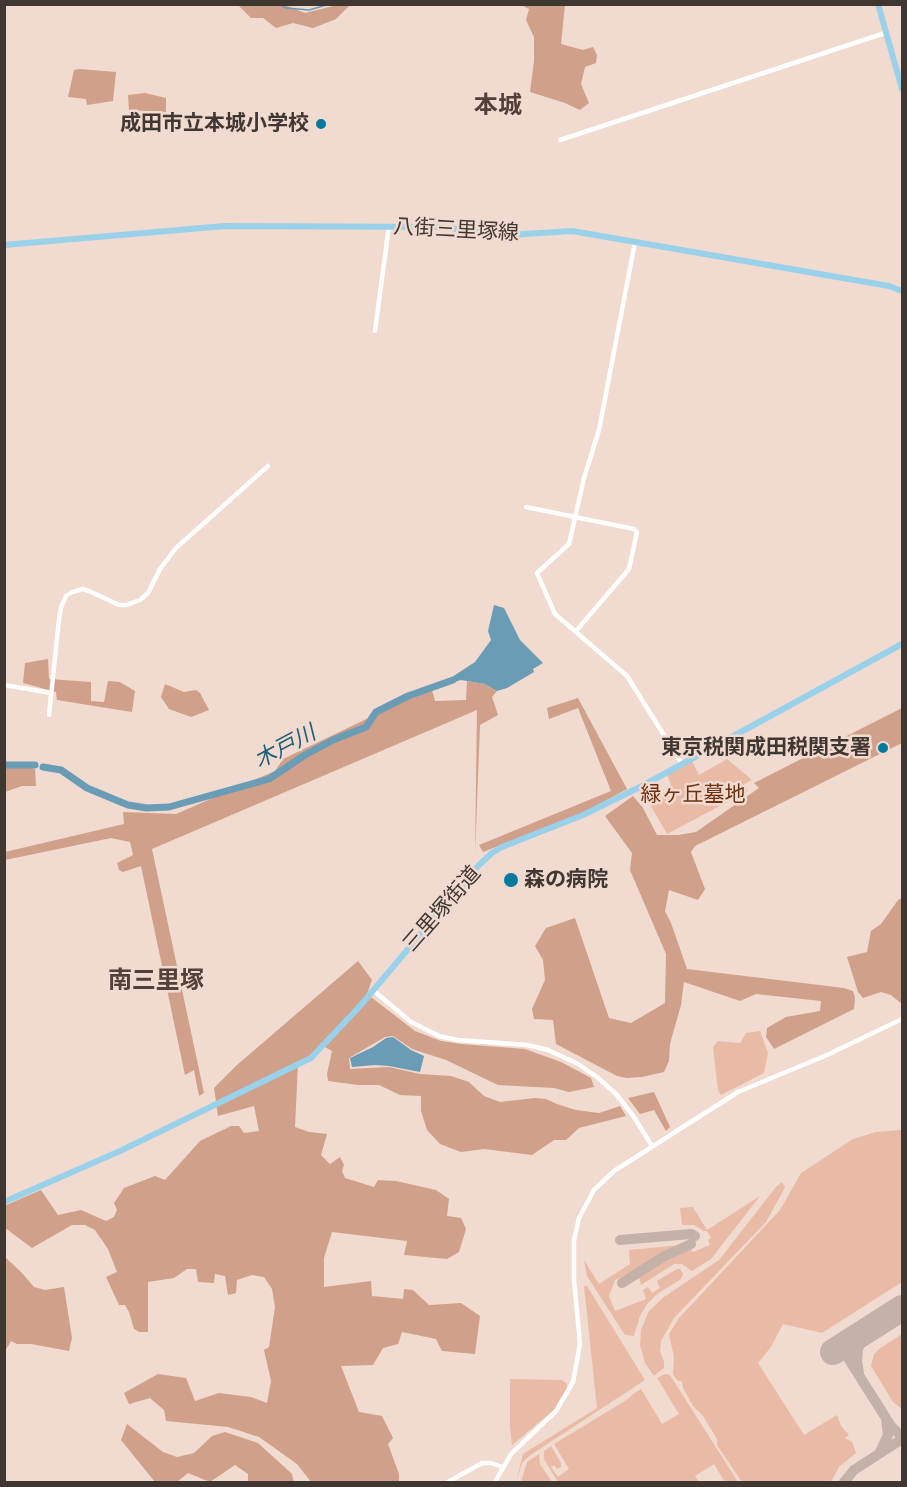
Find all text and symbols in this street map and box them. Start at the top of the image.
district label: 本城 [474,92,522,120]
place label: 成田市立本城小学校 [120,111,309,137]
marker: 成田市立本城小学校 [314,117,328,131]
street label: 八街三里塚線 [392,214,520,246]
water label: 木戸川 [250,720,320,774]
place label: 東京税関成田税関支署 [661,735,871,761]
marker: 東京税関成田税関支署 [876,741,890,755]
park label: 緑ヶ丘墓地 [641,782,745,808]
street label: 三里塚街道 [398,861,486,957]
place label: 森の病院 [524,867,608,893]
marker: 森の病院 [502,871,520,889]
district label: 南三里塚 [108,967,204,995]

